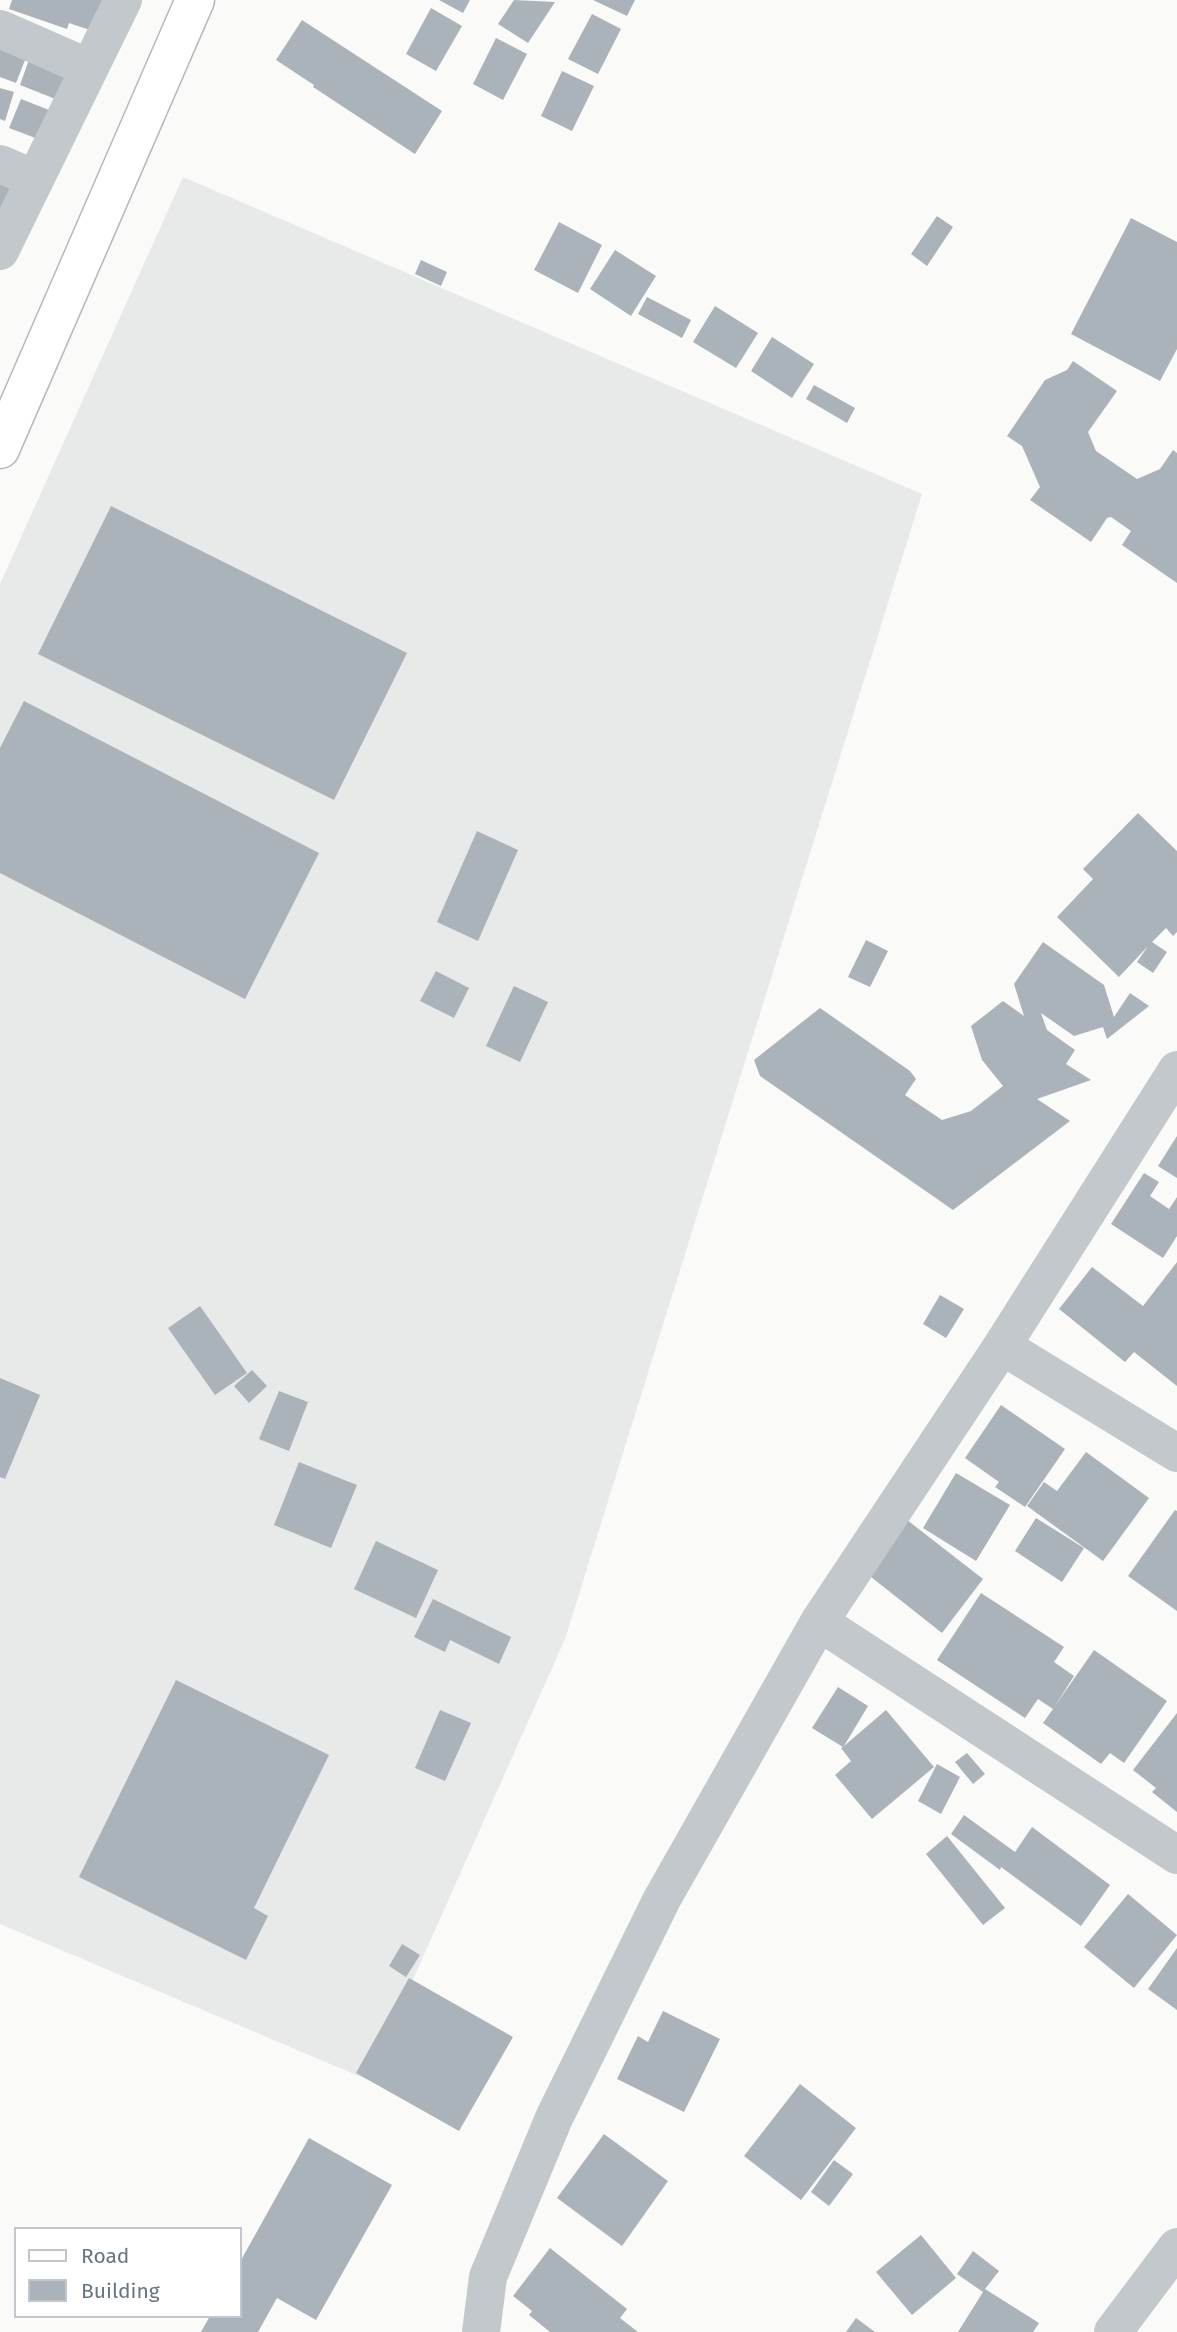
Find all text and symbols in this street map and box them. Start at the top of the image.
legend [14,2227,242,2318]
text: Road [81,2243,129,2269]
text: Building [81,2278,160,2304]

